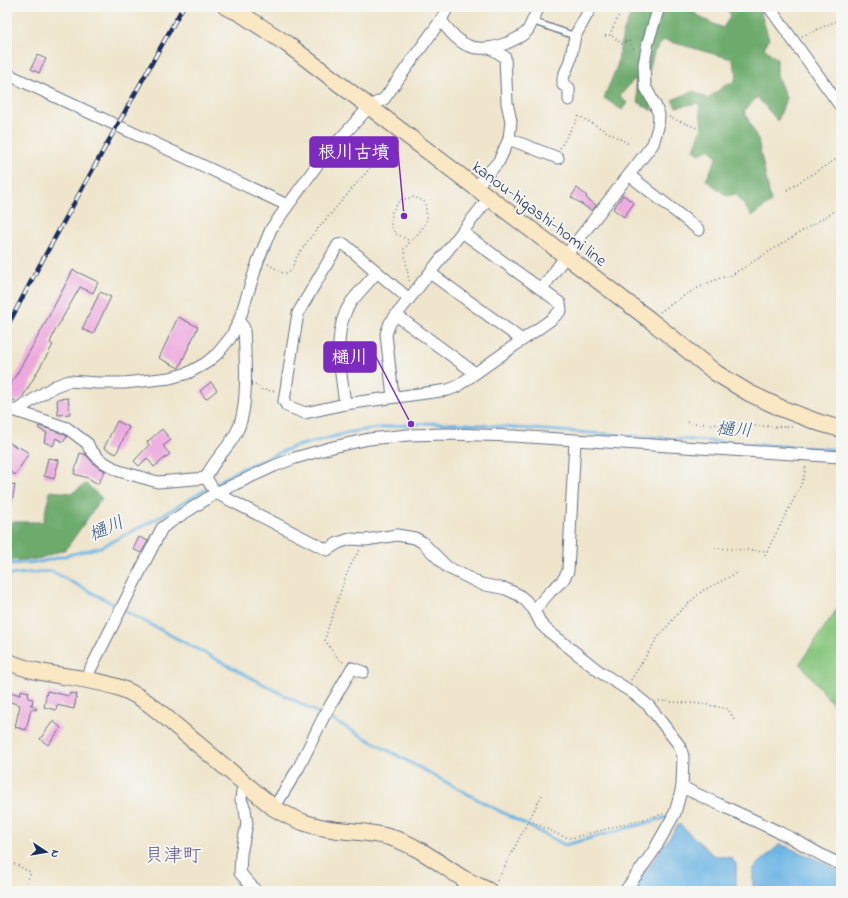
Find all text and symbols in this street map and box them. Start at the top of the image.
callout: 根川古墳 [310,137,398,167]
text: 根川古墳 [318,141,390,167]
street label: kanou-higashi-homi line [465,155,612,275]
callout: 樋川 [324,342,376,372]
text: 樋川 [332,346,368,372]
water label: 樋川 [715,417,753,445]
water label: 樋川 [85,511,129,549]
north arrow [26,832,66,872]
district label: 貝津町 [144,843,202,870]
text: N [46,849,63,859]

